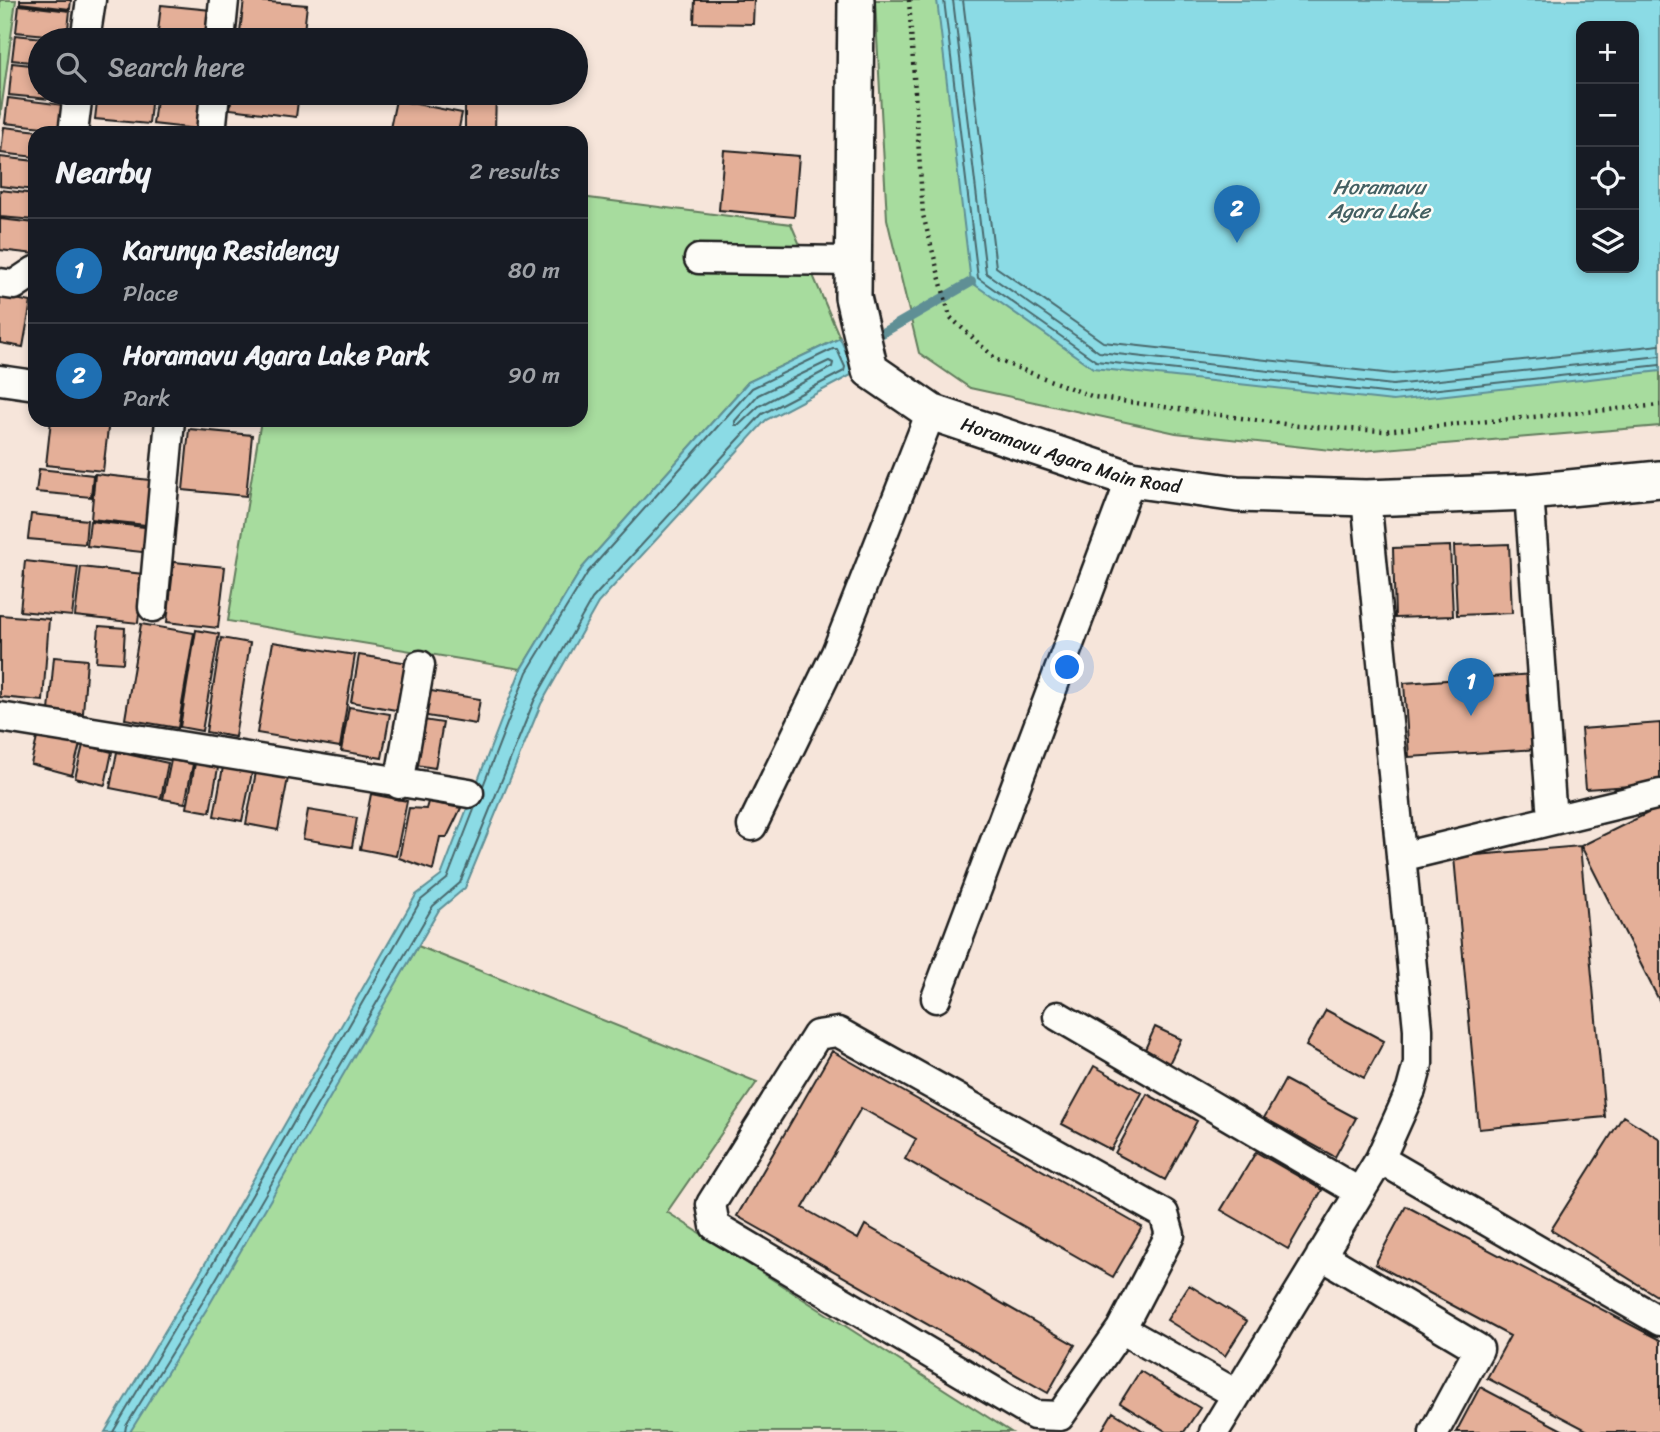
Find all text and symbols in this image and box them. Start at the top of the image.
map controls [1576,21,1639,273]
button: + [1576,21,1639,84]
search box [28,28,588,105]
text: Search here [108,44,245,90]
icon: search [52,48,90,86]
button: − [1576,84,1639,147]
text: Nearby [56,145,151,199]
button: locate [1576,147,1639,210]
text: 2 results [469,151,560,192]
water label: Horamavu Agara Lake [1327,168,1432,230]
pin: 2 [1214,185,1260,243]
button: layers [1576,210,1639,273]
text: Karunya Residency [123,227,339,273]
text: 1 [74,250,84,291]
text: 80 m [508,250,560,291]
text: Place [123,273,178,314]
text: Horamavu Agara Lake Park [123,332,430,378]
text: 2 [72,355,86,396]
text: 90 m [508,355,560,396]
text: Park [123,378,170,419]
street label: Horamavu Agara Main Road [957,407,1185,503]
your location [1050,650,1084,684]
pin: 1 [1448,658,1494,716]

